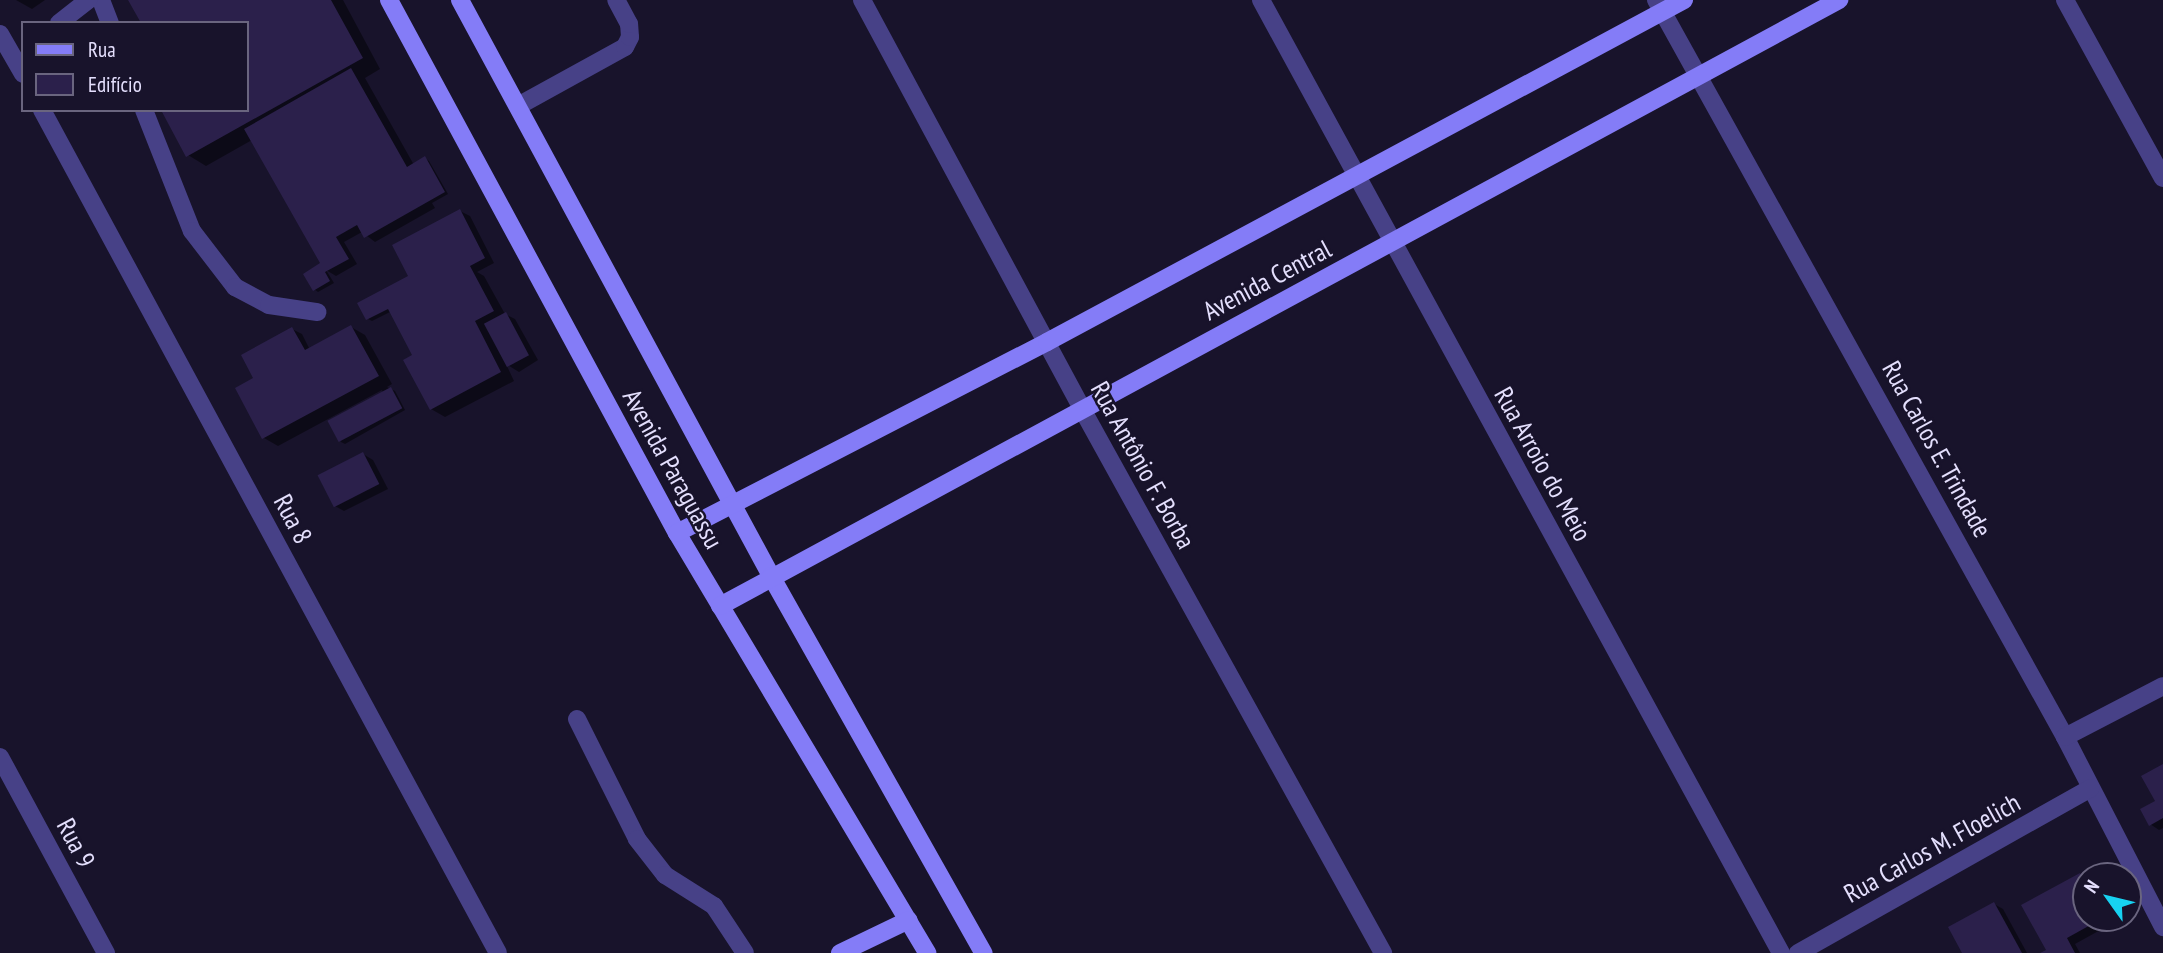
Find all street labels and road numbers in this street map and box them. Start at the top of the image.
street label: Avenida Central [1198,233,1336,327]
street label: Rua Carlos E. Trindade [1875,354,1999,544]
street label: Rua Antônio F. Borba [1084,375,1202,555]
street label: Rua Arroio do Meio [1488,381,1598,547]
street label: Avenida Paraguassu [616,384,730,554]
street label: Rua 8 [267,489,319,549]
street label: Rua Carlos M. Floelich [1838,786,2026,910]
street label: Rua 9 [50,813,102,873]

